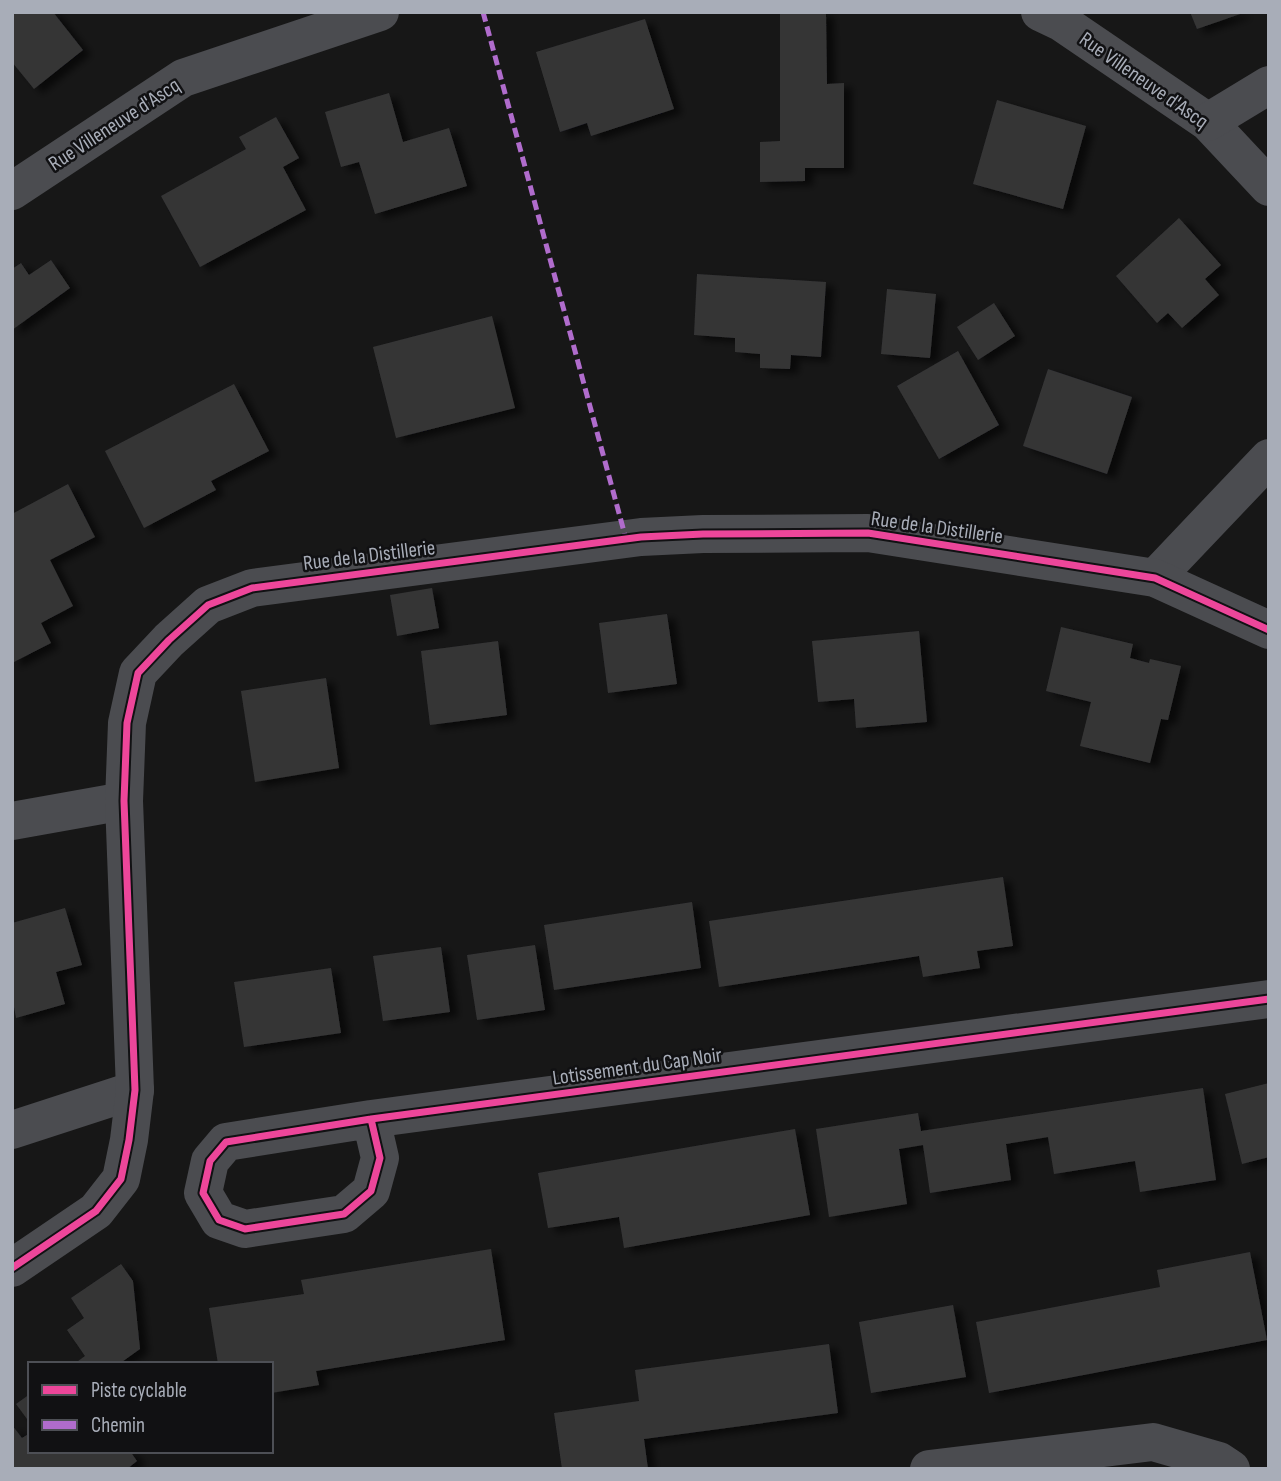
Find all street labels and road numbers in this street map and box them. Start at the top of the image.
street label: Rue Villeneuve d'Ascq [1074,27,1213,134]
street label: Rue Villeneuve d'Ascq [44,73,185,176]
street label: Rue de la Distillerie [869,506,1004,549]
street label: Rue de la Distillerie [302,535,437,576]
street label: Lotissement du Cap Noir [551,1042,723,1091]

